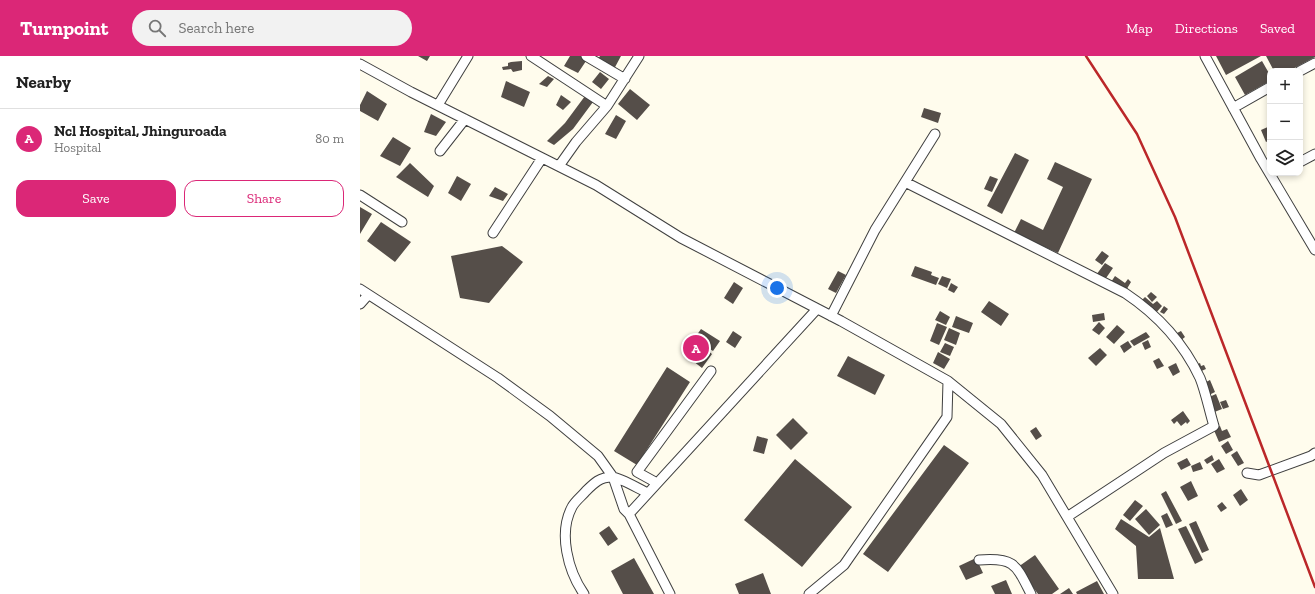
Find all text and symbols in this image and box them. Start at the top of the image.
search box [132,10,412,46]
text: Turnpoint [20,17,108,40]
icon: search [146,17,168,39]
text: Search here [178,19,254,37]
text: Map [1126,20,1153,37]
text: Directions [1175,20,1238,37]
text: Saved [1260,20,1295,37]
map controls [1267,68,1303,176]
button: + [1267,68,1303,104]
text: Nearby [16,72,71,92]
button: − [1267,104,1303,140]
text: Ncl Hospital, Jhinguroada [54,122,227,140]
text: A [25,131,33,146]
text: 80 m [315,131,344,146]
text: Hospital [54,140,101,155]
button: layers [1267,140,1303,176]
button: Save [16,180,176,217]
button: Share [184,180,344,217]
your location [767,278,787,298]
pin: A [683,333,709,363]

